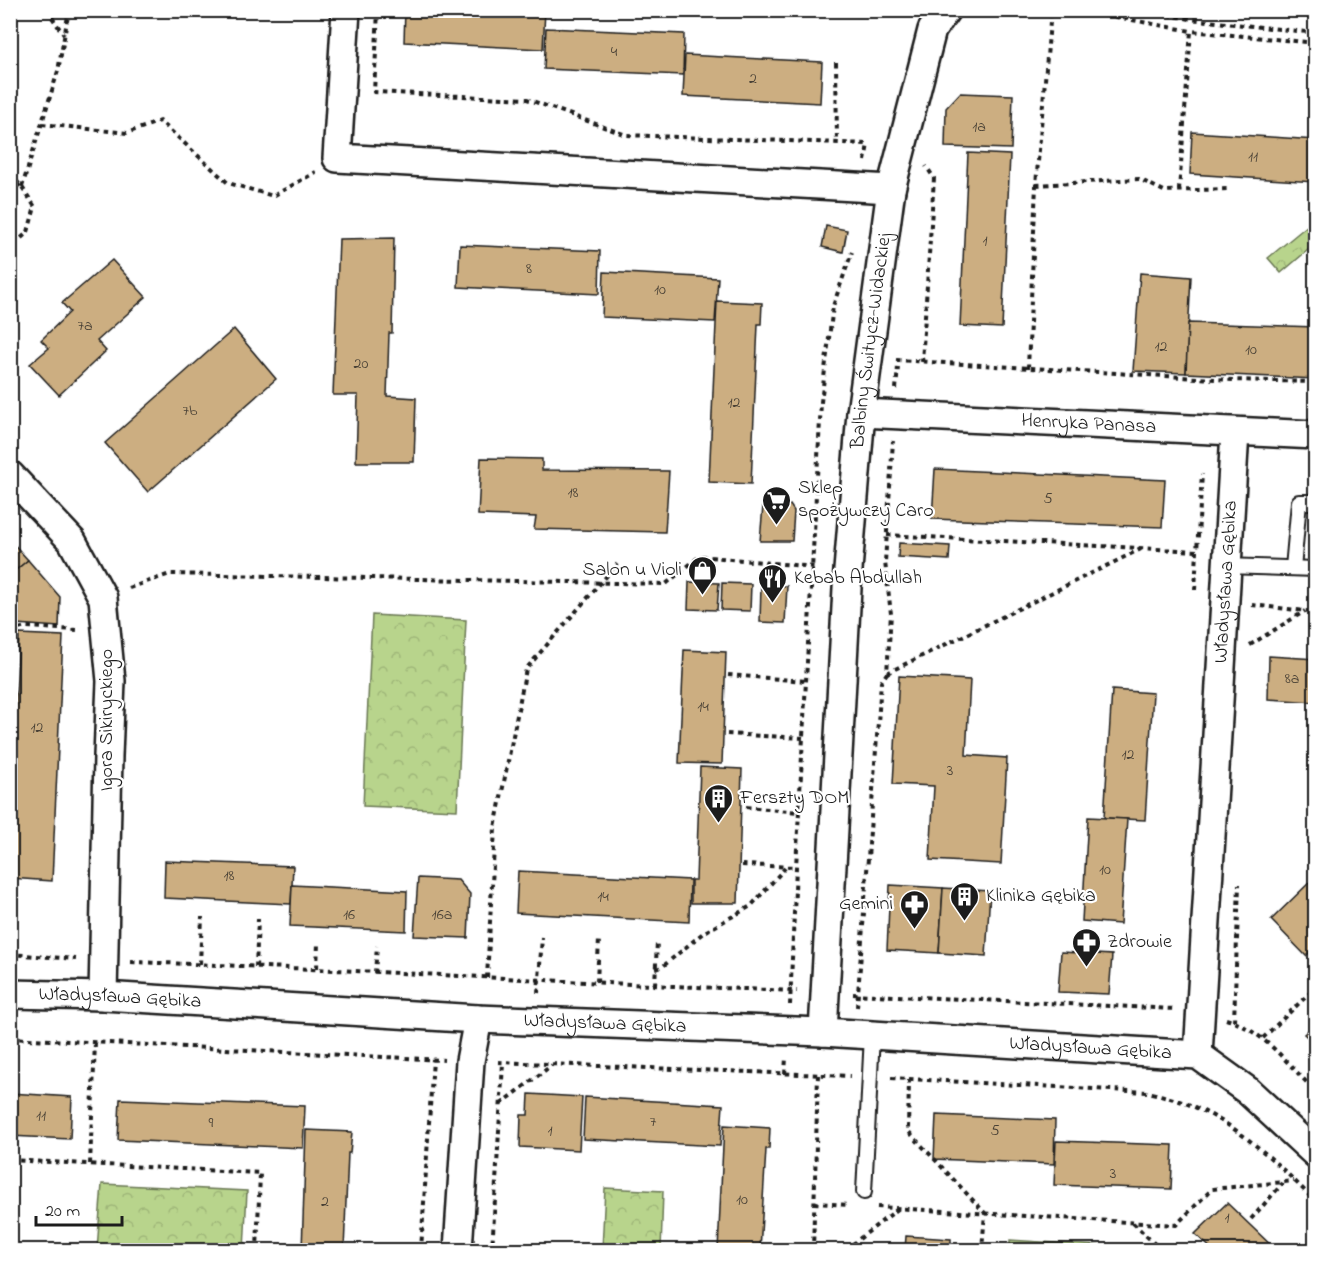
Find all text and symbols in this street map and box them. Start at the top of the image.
house number: 4 [611,40,618,64]
house number: 2 [749,67,757,91]
house number: 1a [972,115,986,139]
house number: 11 [1248,145,1258,169]
house number: 1 [982,229,988,253]
street label: Balbiny Świtycz-Widackiej [844,230,900,451]
house number: 8 [526,257,532,281]
house number: 10 [654,278,666,302]
house number: 7a [77,314,93,338]
house number: 12 [1154,335,1168,359]
house number: 10 [1245,338,1257,362]
house number: 20 [354,352,369,376]
house number: 12 [727,391,741,415]
house number: 7b [182,399,198,423]
street label: Henryka Panasa [1020,406,1157,442]
place label: Sklep spożywczy Caro [798,474,934,526]
house number: 18 [567,481,579,505]
supermarket icon: Sklep spożywczy Caro [761,484,793,526]
house number: 5 [1043,487,1053,511]
street label: Władysława Gębika [1207,500,1245,664]
shop icon: Salon u Violi [687,554,719,596]
place label: Salon u Violi [583,556,682,585]
restaurant icon: Kebab Abdullah [757,562,789,604]
place label: Kebab Abdullah [794,564,922,593]
street label: Igora Sikiryckiego [93,649,123,791]
house number: 8a [1285,667,1299,691]
house number: 14 [697,695,709,719]
house number: 12 [30,716,44,740]
house number: 12 [1121,743,1135,767]
house number: 3 [947,759,953,783]
building icon: Ferszty DOM [703,782,735,824]
place label: Ferszty DOM [739,784,849,813]
house number: 10 [1099,858,1111,882]
house number: 18 [223,864,235,888]
building icon: Klinika Gębika [949,880,981,922]
place label: Klinika Gębika [986,882,1096,911]
house number: 14 [597,885,609,909]
pharmacy icon: Gemini [898,888,930,930]
place label: Gemini [839,890,893,919]
house number: 16 [343,903,355,927]
house number: 16a [432,903,452,927]
pharmacy icon: Zdrowie [1070,926,1102,968]
place label: Zdrowie [1107,928,1172,957]
street label: Władysława Gębika [38,980,202,1017]
street label: Władysława Gębika [523,1006,687,1041]
street label: Władysława Gębika [1008,1029,1173,1068]
house number: 11 [36,1104,46,1128]
house number: 7 [650,1110,657,1134]
house number: 9 [209,1111,214,1135]
house number: 1 [547,1119,553,1143]
house number: 5 [990,1119,1000,1143]
house number: 3 [1110,1162,1116,1186]
house number: 10 [736,1188,748,1212]
scale bar [36,1189,122,1227]
house number: 2 [321,1190,329,1214]
text: 20 m [45,1199,80,1225]
house number: 1 [1224,1206,1230,1230]

